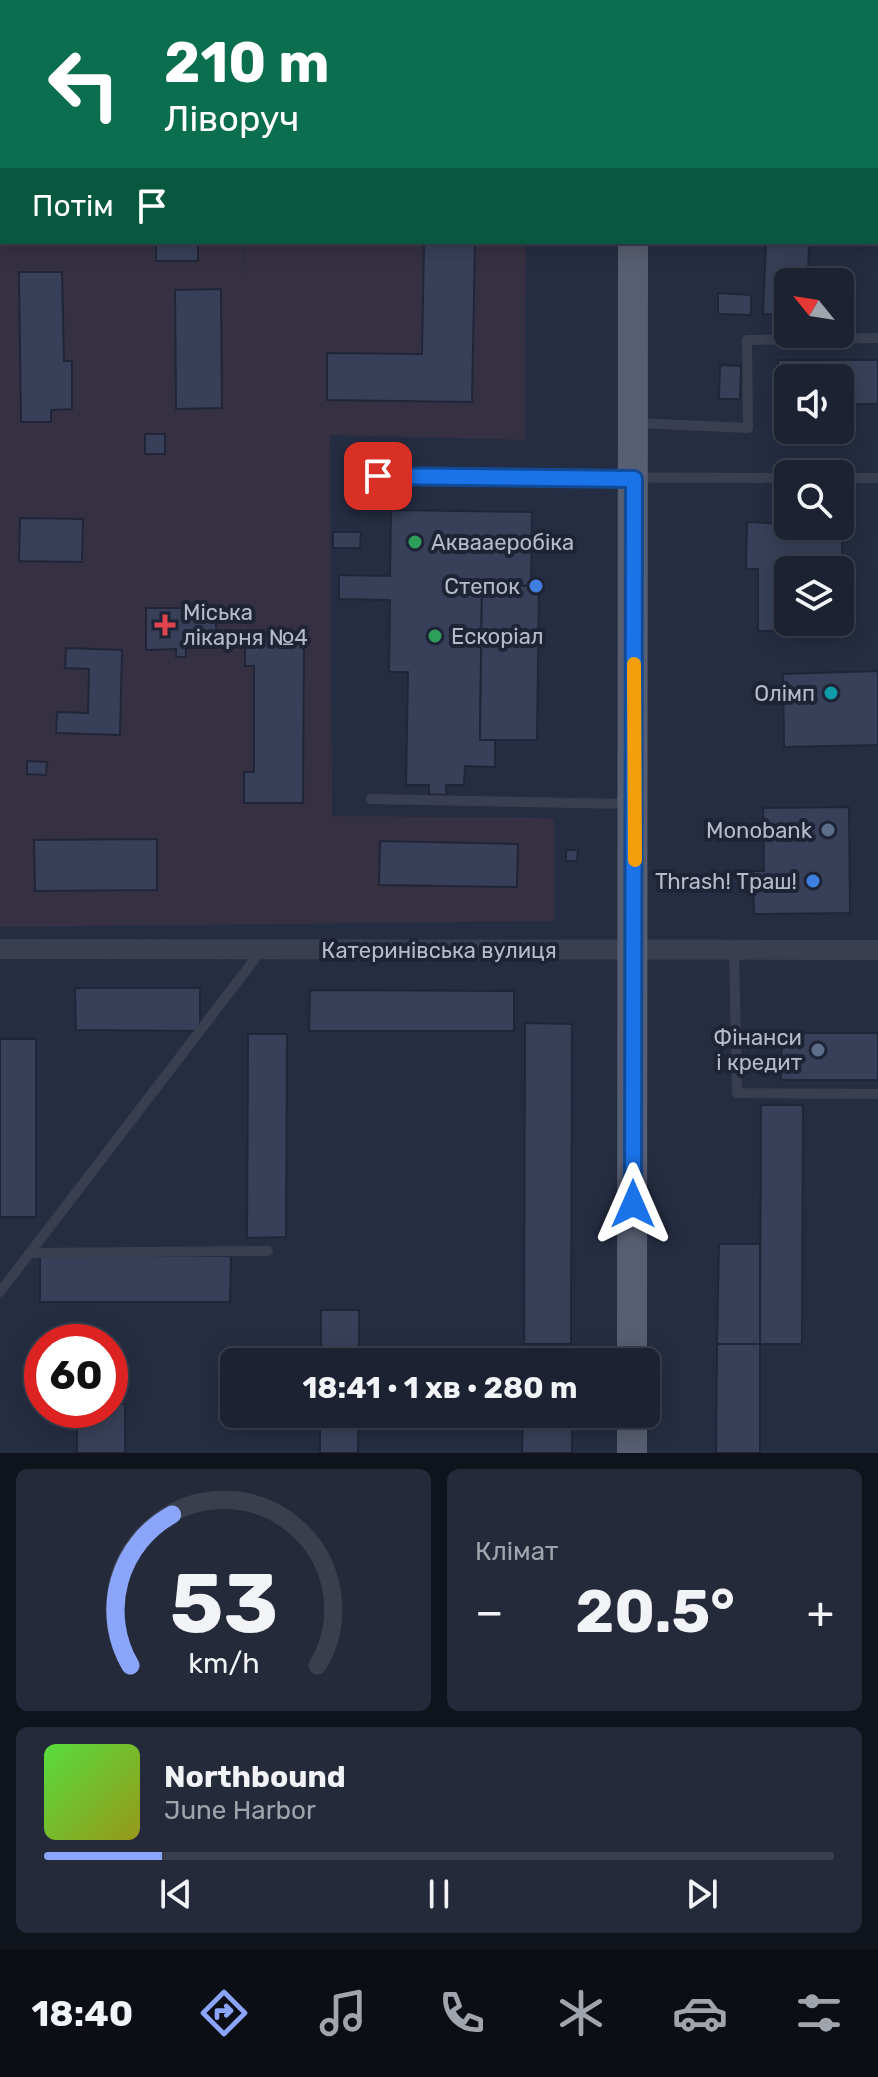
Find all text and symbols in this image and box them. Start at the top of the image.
text: 210 m [164,30,330,96]
icon: left [32,32,136,136]
text: Ліворуч [164,97,299,140]
icon: arrive [130,184,174,228]
text: Потім [32,188,114,224]
north arrow [774,268,854,348]
map controls [774,268,854,636]
button: sound [774,364,854,444]
pin [344,442,412,510]
icon: arrive [356,454,400,498]
button: search [774,460,854,540]
place label: Аквааеробіка [431,529,574,556]
marker: Аквааеробіка [406,533,424,551]
button: layers [774,556,854,636]
place label: Степок [444,573,520,600]
marker: Степок [527,577,545,595]
place label: Міська лікарня №4 [183,599,308,651]
marker: Міська лікарня №4 [154,614,176,636]
place label: Ескоріал [451,623,544,650]
marker: Ескоріал [426,627,444,645]
place label: Олімп [754,680,815,707]
marker: Олімп [822,684,840,702]
place label: Monobank [706,817,813,844]
marker: Monobank [819,821,837,839]
place label: Thrash! Траш! [655,868,797,895]
marker: Thrash! Траш! [804,872,822,890]
street label: Катеринівська вулиця [321,937,557,964]
place label: Фінанси і кредит [713,1024,802,1076]
marker: Фінанси і кредит [809,1041,827,1059]
position arrow [591,1162,675,1246]
speed limit sign: 60 [24,1324,128,1428]
text: 18:41 · 1 хв · 280 m [302,1370,578,1406]
text: Клімат [475,1536,558,1567]
text: 53 [169,1554,278,1653]
text: 20.5° [575,1576,735,1647]
text: − [475,1586,504,1638]
text: + [807,1586,834,1638]
text: km/h [188,1646,259,1680]
text: Northbound [164,1759,346,1795]
text: June Harbor [164,1795,316,1826]
icon: previous [154,1872,198,1916]
icon: pause [417,1872,461,1916]
icon: next [680,1872,724,1916]
icon: directions [196,1985,252,2041]
icon: music [315,1985,371,2041]
icon: phone [434,1985,490,2041]
icon: climate [553,1985,609,2041]
icon: car [672,1985,728,2041]
icon: filters [791,1985,847,2041]
text: 18:40 [31,1992,133,2035]

